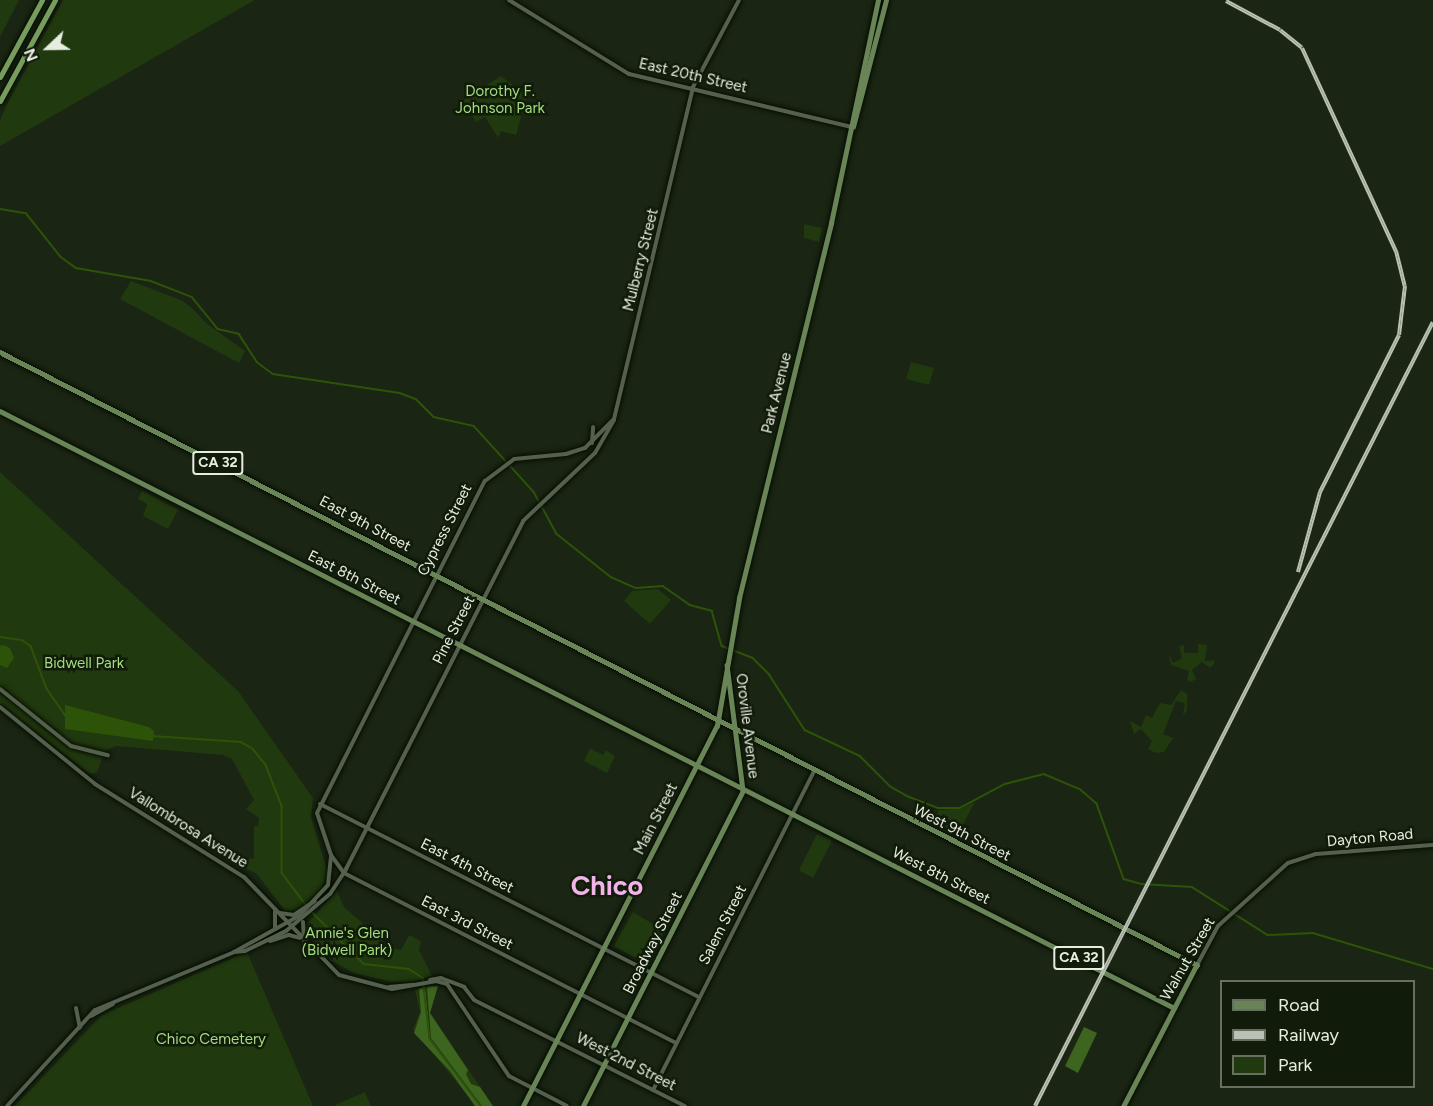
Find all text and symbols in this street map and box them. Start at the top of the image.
north arrow [18,18,78,78]
text: N [20,46,42,64]
street label: East 20th Street [637,55,749,97]
park label: Dorothy F. Johnson Park [455,82,545,117]
street label: Mulberry Street [620,207,662,313]
street label: Park Avenue [758,351,796,435]
road number: CA 32 [191,452,245,474]
street label: Cypress Street [414,481,476,579]
street label: East 9th Street [316,492,414,556]
street label: East 8th Street [305,547,403,609]
street label: Pine Street [429,593,479,667]
park label: Bidwell Park [44,655,124,673]
street label: Oroville Avenue [732,672,762,780]
street label: Main Street [630,780,682,858]
street label: Vallombrosa Avenue [125,784,251,872]
street label: West 9th Street [910,801,1014,865]
street label: Dayton Road [1326,825,1414,851]
street label: East 4th Street [417,835,517,897]
street label: West 8th Street [889,844,993,908]
district label: Chico [571,870,643,902]
street label: Salem Street [695,882,751,968]
street label: Broadway Street [620,889,686,997]
street label: East 3rd Street [418,892,516,954]
street label: Walnut Street [1157,914,1219,1004]
park label: Annie's Glen (Bidwell Park) [302,924,392,959]
road number: CA 32 [1052,947,1106,969]
legend [1220,980,1415,1088]
text: Road [1278,994,1319,1016]
text: Railway [1278,1024,1339,1046]
street label: West 2nd Street [573,1029,679,1095]
park label: Chico Cemetery [156,1031,266,1049]
text: Park [1278,1054,1312,1076]

